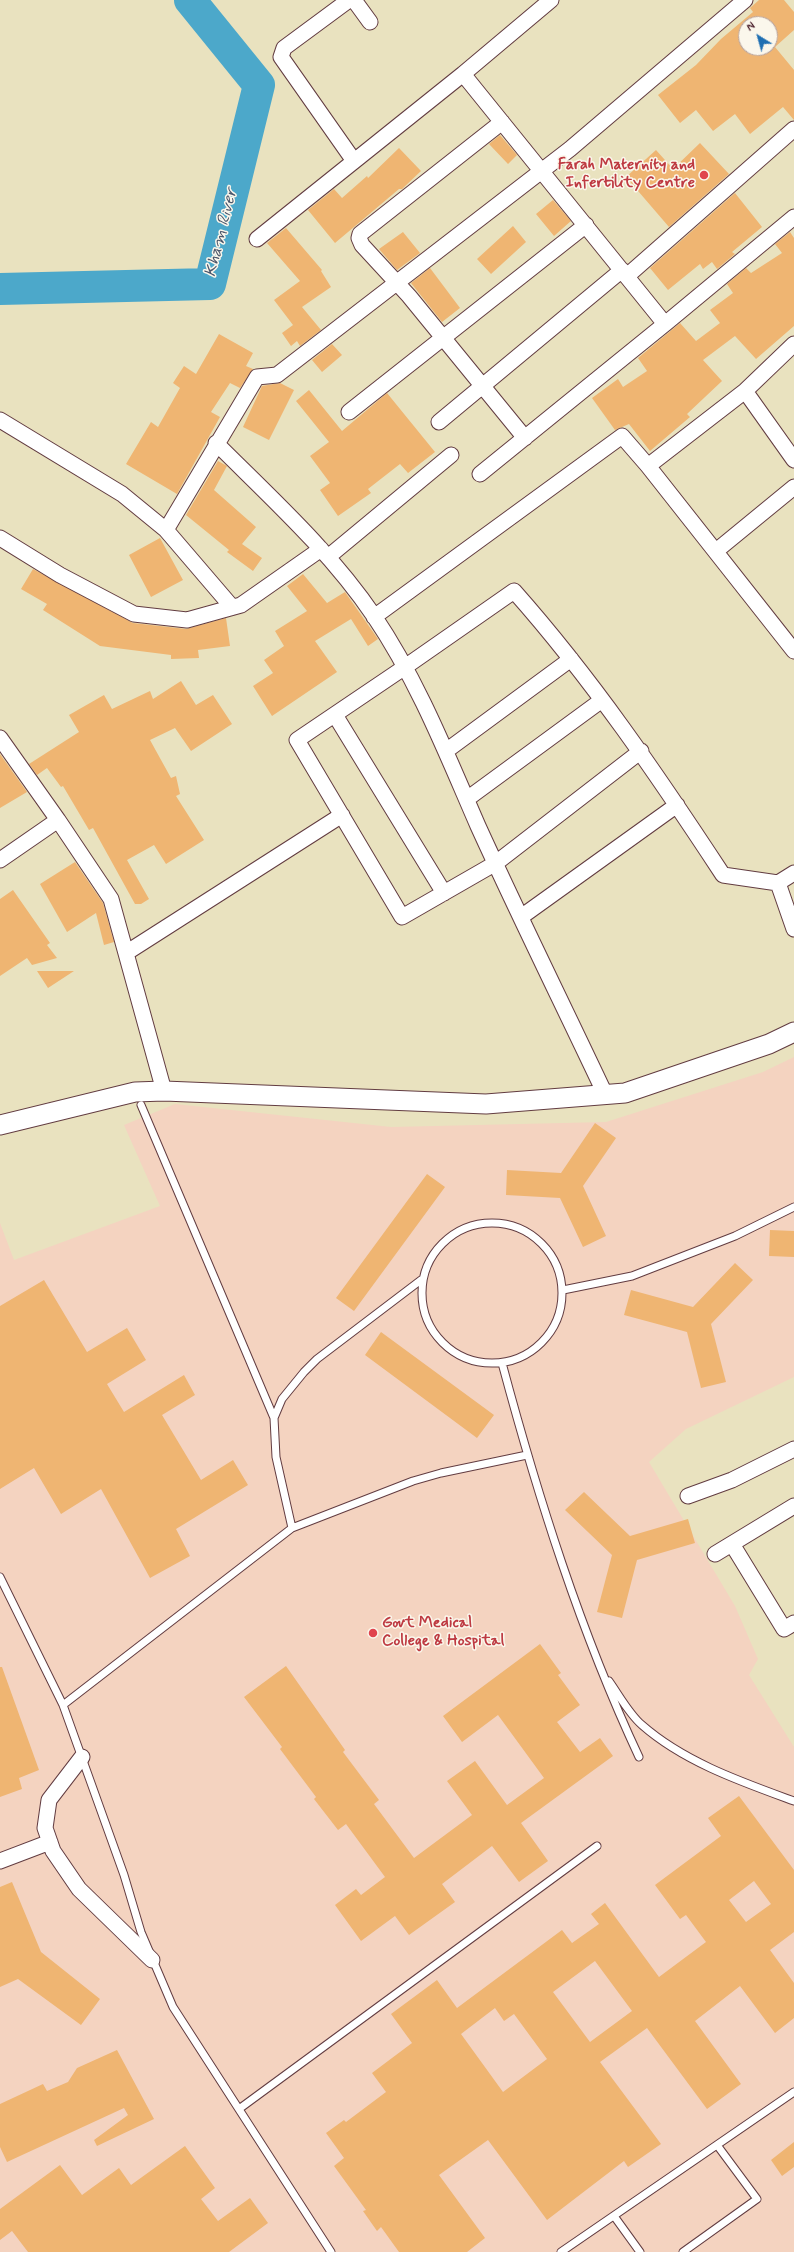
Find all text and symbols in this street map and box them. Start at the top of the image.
north arrow [738,16,778,56]
text: N [744,19,759,35]
place label: Farah Maternity and Infertility Centre [558,156,695,194]
marker: Farah Maternity and Infertility Centre [698,169,710,181]
water label: Kham River [201,187,243,279]
place label: Govt Medical College & Hospital [382,1614,504,1652]
marker: Govt Medical College & Hospital [367,1627,379,1639]

